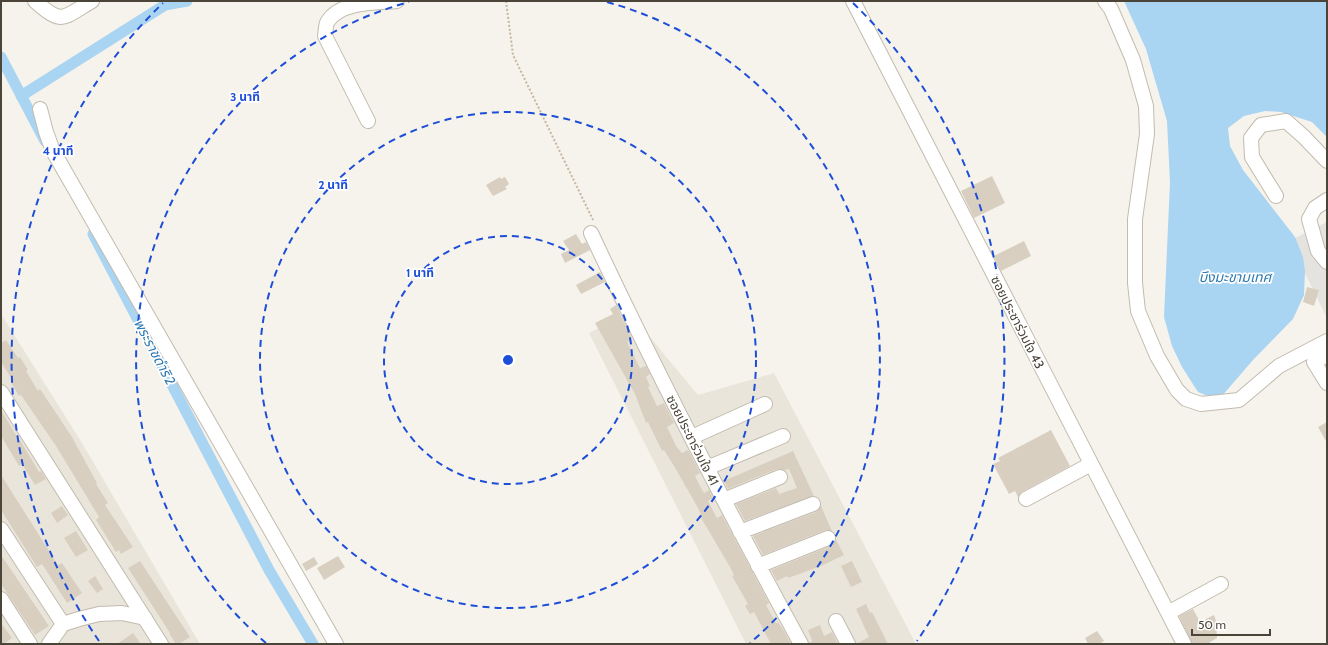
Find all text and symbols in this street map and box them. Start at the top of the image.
text: 3 นาที [230,89,260,104]
text: 4 นาที [43,143,73,158]
text: 2 นาที [318,177,348,192]
text: 1 นาที [406,265,434,280]
water label: บึงมะขามเทศ [1199,268,1274,286]
street label: ซอยประชาร่วมใจ 43 [988,273,1048,371]
water label: พระราชดำริ 2 [130,316,180,388]
centre of rings [501,353,515,367]
street label: ซอยประชาร่วมใจ 41 [663,392,723,488]
scale bar [1192,611,1270,637]
text: 50 m [1198,617,1226,632]

